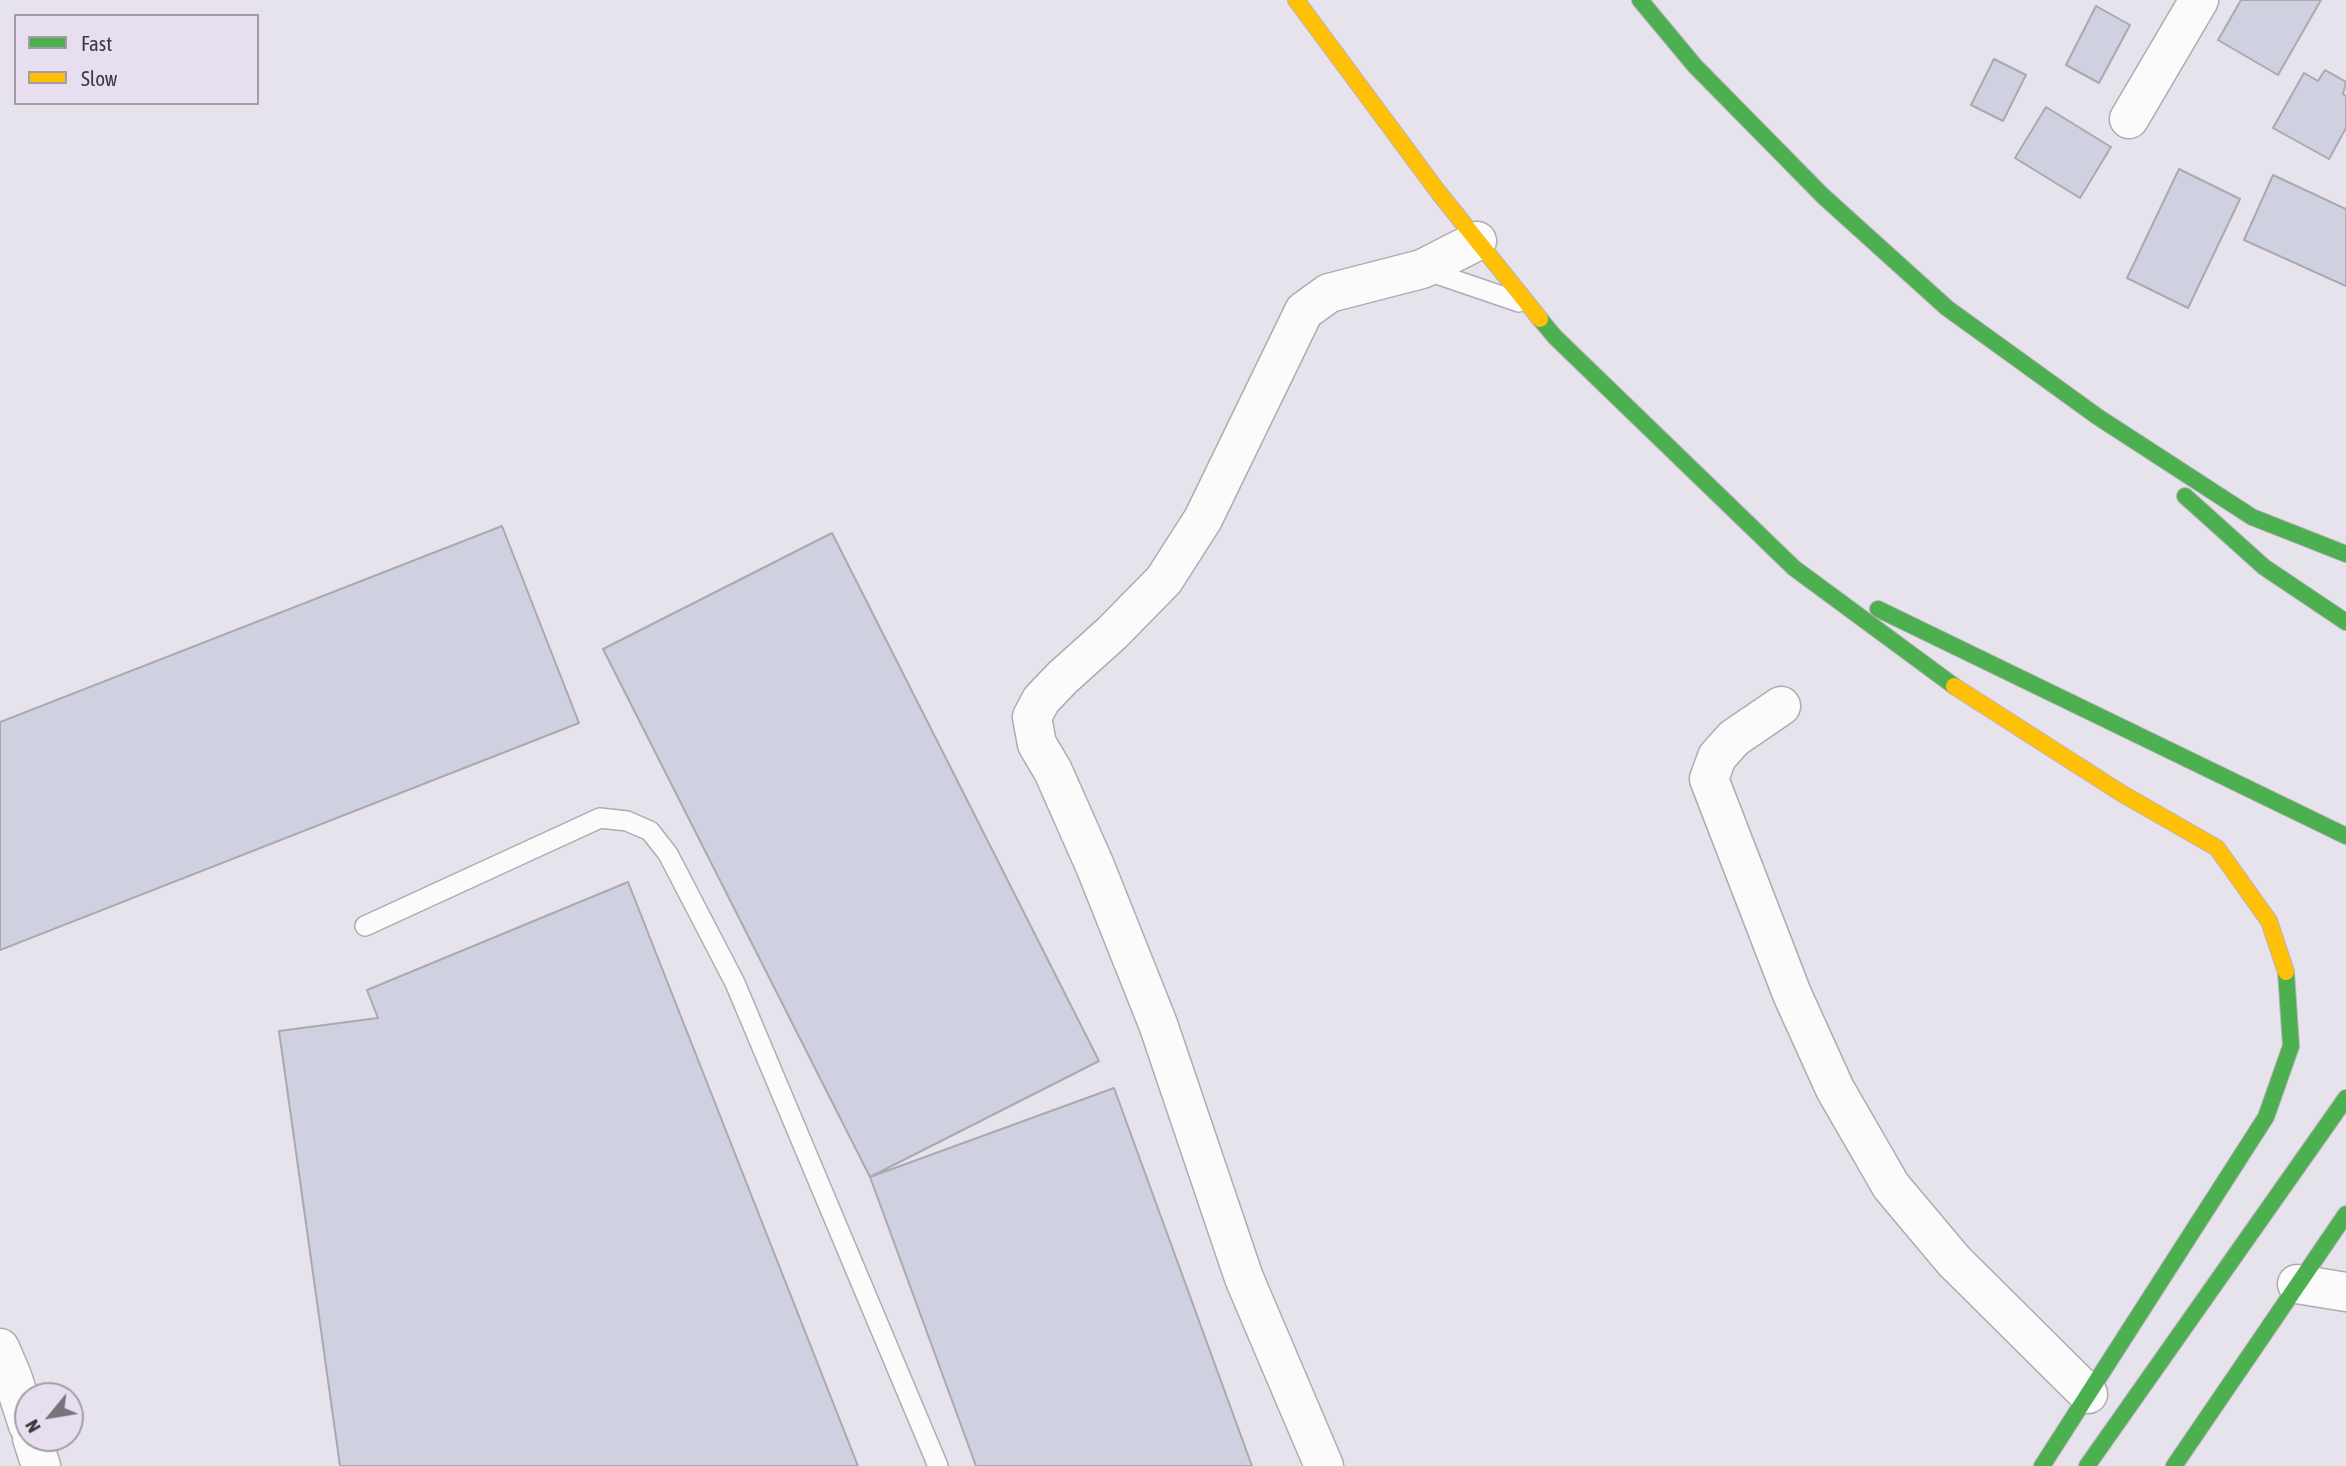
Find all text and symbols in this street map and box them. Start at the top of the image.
legend [14,14,259,105]
text: Fast [81,31,112,55]
text: Slow [81,66,117,90]
north arrow [14,1382,84,1452]
text: N [20,1416,45,1437]

